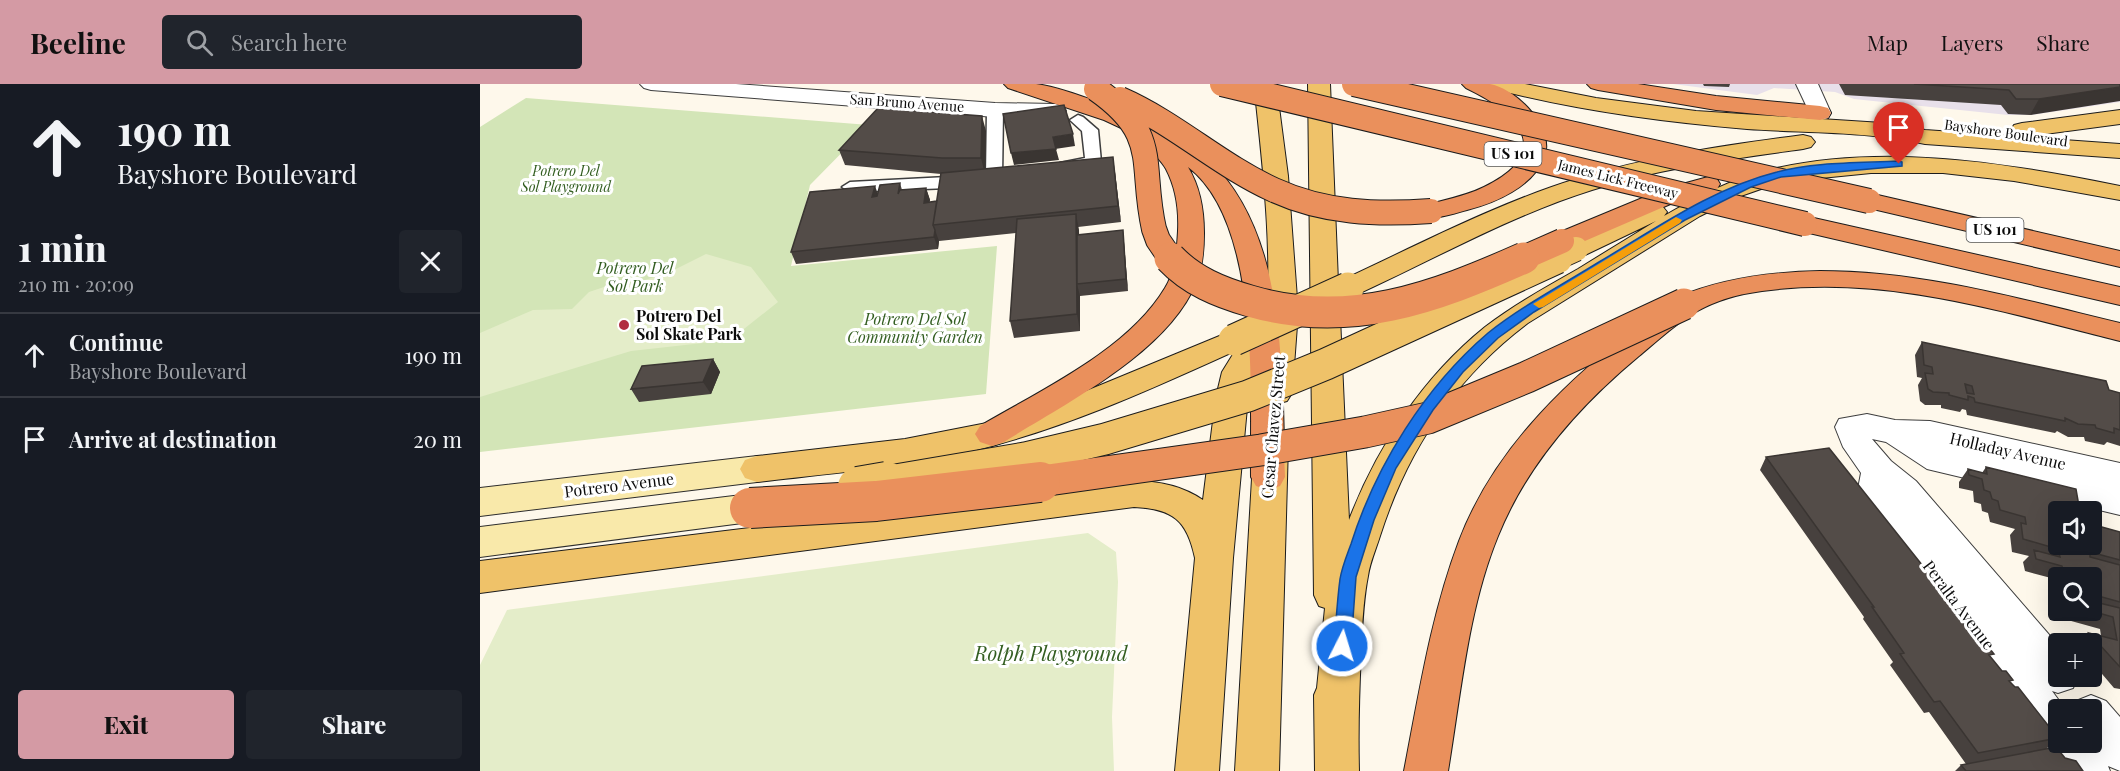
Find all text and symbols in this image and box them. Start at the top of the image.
search box [162,15,582,69]
text: Beeline [30,24,126,61]
icon: search [183,26,216,59]
text: Search here [231,27,347,57]
text: Map [1867,28,1908,56]
text: Layers [1941,28,2003,56]
text: Share [2036,28,2090,56]
street label: San Bruno Avenue [849,89,965,116]
text: 190 m [117,101,231,157]
pin [1873,102,1924,164]
icon: ahead [18,108,96,186]
icon: arrive [1882,111,1915,144]
street label: Bayshore Boulevard [1943,114,2069,151]
road number: US 101 [1484,142,1542,166]
street label: James Lick Freeway [1555,154,1680,203]
text: Bayshore Boulevard [117,155,357,191]
park label: Potrero Del Sol Playground [520,161,611,196]
road number: US 101 [1966,218,2024,242]
text: 1 min [18,223,107,271]
button: close [399,230,462,293]
park label: Potrero Del Sol Park [595,257,674,296]
text: 210 m · 20:09 [18,270,134,297]
place label: Potrero Del Sol Skate Park [636,305,743,344]
park label: Potrero Del Sol Community Garden [847,308,983,347]
marker: Potrero Del Sol Skate Park [617,318,631,332]
text: Continue [69,327,163,357]
icon: ahead [18,339,51,372]
text: 190 m [404,340,462,370]
street label: Cesar Chavez Street [1256,354,1289,499]
text: Bayshore Boulevard [69,357,247,384]
icon: arrive [18,423,51,456]
text: Arrive at destination [69,424,277,454]
text: 20 m [413,424,462,454]
street label: Holladay Avenue [1948,427,2068,474]
street label: Potrero Avenue [563,467,675,502]
map controls [2048,501,2102,753]
button: sound [2048,501,2102,555]
street label: Peralta Avenue [1919,556,2000,654]
button: search [2048,567,2102,621]
position arrow [1310,614,1374,678]
button: + [2048,633,2102,687]
park label: Rolph Playground [973,639,1129,666]
button: Exit [18,690,234,759]
button: Share [246,690,462,759]
button: − [2048,699,2102,753]

